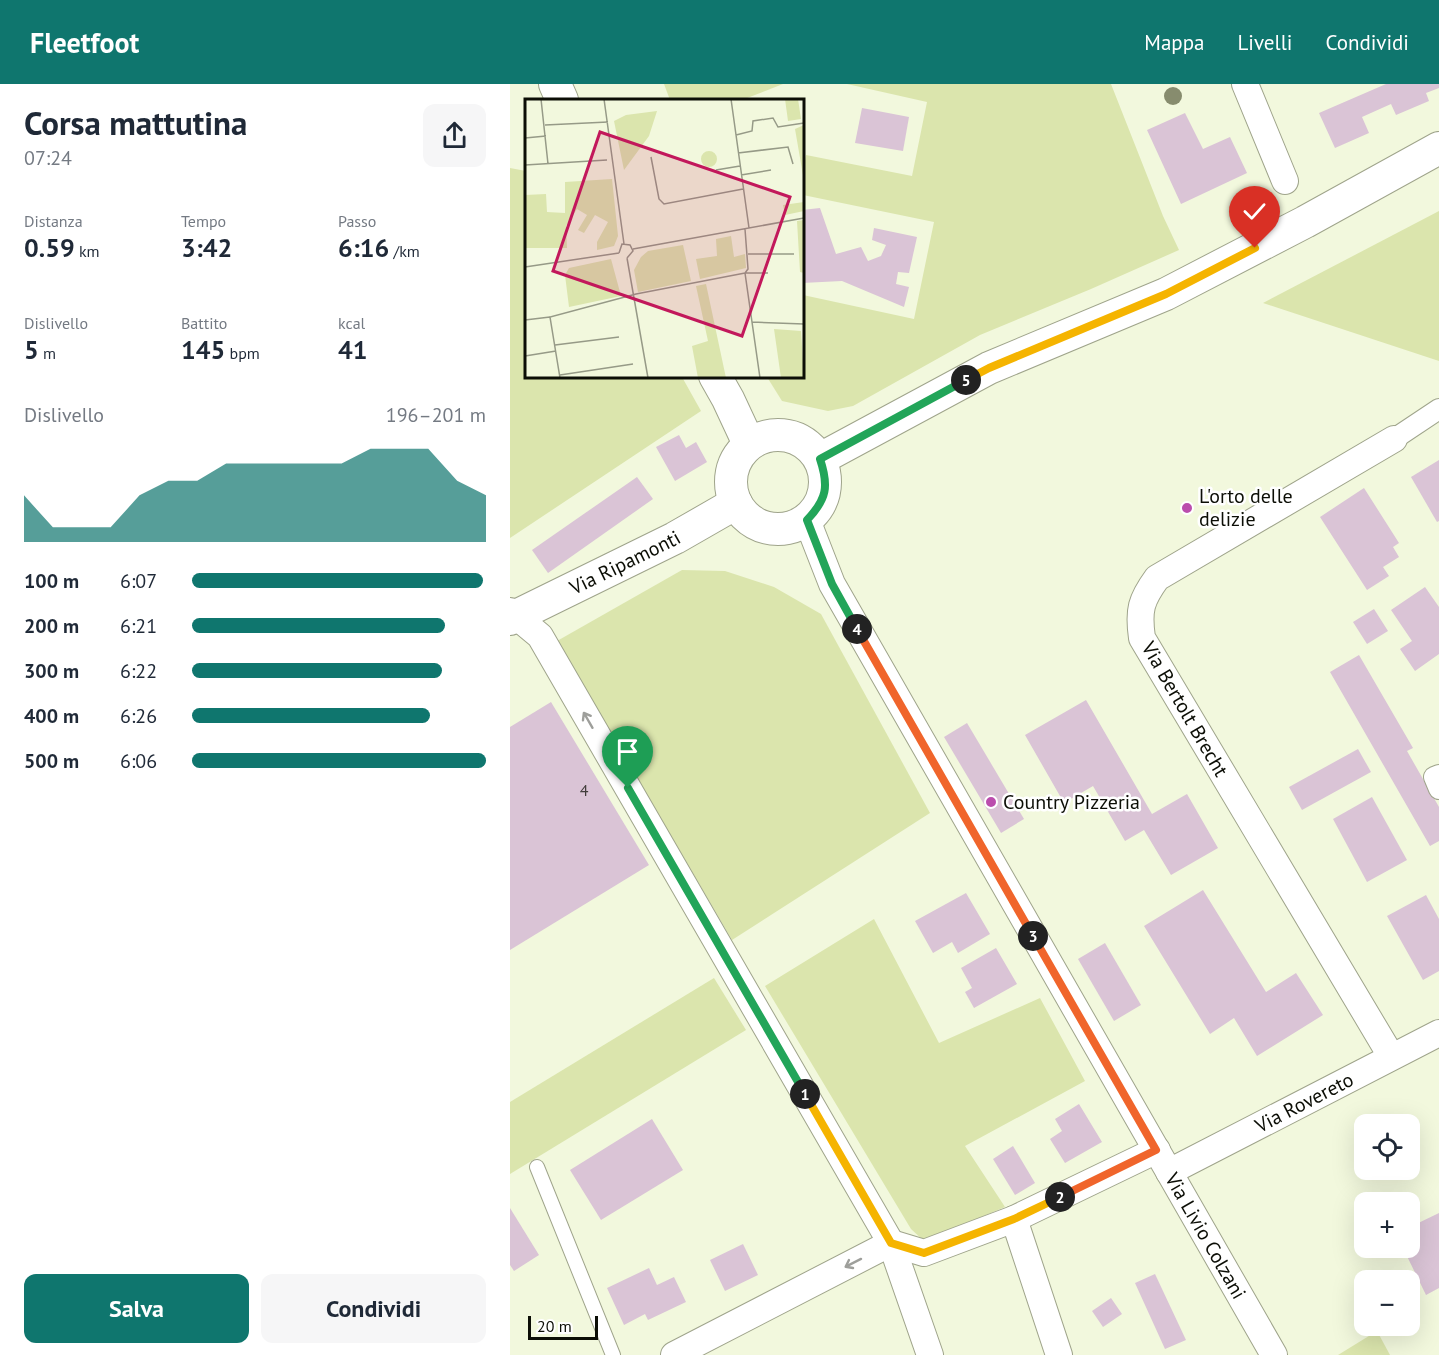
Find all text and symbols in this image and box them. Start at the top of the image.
text: Fleetfoot [30,24,139,61]
text: Mappa [1144,29,1204,56]
text: Livelli [1237,29,1292,56]
text: Condividi [1325,29,1409,56]
inset map [525,99,804,378]
text: Corsa mattutina [24,101,247,144]
button: share [423,104,486,167]
text: 07:24 [24,145,72,171]
pin [1229,186,1280,248]
icon: check [1238,195,1271,228]
text: Distanza [24,211,83,231]
text: Tempo [181,211,226,231]
text: Passo [338,211,376,231]
text: 0.59 [24,231,75,264]
text: 3:42 [181,231,232,264]
text: 6:16 [338,231,389,264]
text: km [75,241,100,261]
text: /km [389,241,420,261]
text: Dislivello [24,313,88,333]
text: Battito [181,313,227,333]
text: kcal [338,313,365,333]
text: 5 [24,333,39,366]
text: 145 [181,333,225,366]
text: 41 [338,333,367,366]
text: m [39,343,56,363]
text: bpm [225,343,260,363]
pin: 5 [951,365,981,395]
text: 5 [961,370,971,390]
text: Dislivello [24,402,104,428]
text: 196–201 m [386,402,486,428]
place label: L'orto delle delizie [1199,483,1293,532]
marker: L'orto delle delizie [1180,501,1194,515]
street label: Via Ripamonti [564,525,685,601]
text: 100 m [24,568,79,594]
text: 6:07 [120,568,157,594]
text: 200 m [24,613,79,639]
text: 6:21 [120,613,157,639]
pin: 4 [842,614,872,644]
text: 4 [852,619,862,639]
street label: Via Bertolt Brecht [1135,636,1234,781]
text: 300 m [24,658,79,684]
text: 6:22 [120,658,157,684]
text: 400 m [24,703,79,729]
text: 6:26 [120,703,157,729]
one-way arrow [582,712,594,729]
pin [602,726,653,788]
icon: arrive [611,735,644,768]
text: 500 m [24,748,79,774]
text: 6:06 [120,748,157,774]
house number: 4 [580,780,589,800]
place label: Country Pizzeria [1003,789,1140,815]
marker: Country Pizzeria [984,795,998,809]
pin: 3 [1018,921,1048,951]
text: 3 [1028,926,1038,946]
street label: Via Rovereto [1250,1066,1358,1139]
pin: 1 [790,1079,820,1109]
text: 1 [800,1084,810,1104]
map controls [1354,1114,1420,1336]
button: locate [1354,1114,1420,1180]
street label: Via Livio Colzani [1159,1167,1252,1304]
pin: 2 [1045,1182,1075,1212]
text: 2 [1055,1187,1065,1207]
button: + [1354,1192,1420,1258]
one-way arrow [845,1257,863,1269]
button: − [1354,1270,1420,1336]
button: Salva [24,1274,249,1343]
button: Condividi [261,1274,486,1343]
scale bar [528,1313,598,1340]
text: 20 m [537,1316,572,1336]

